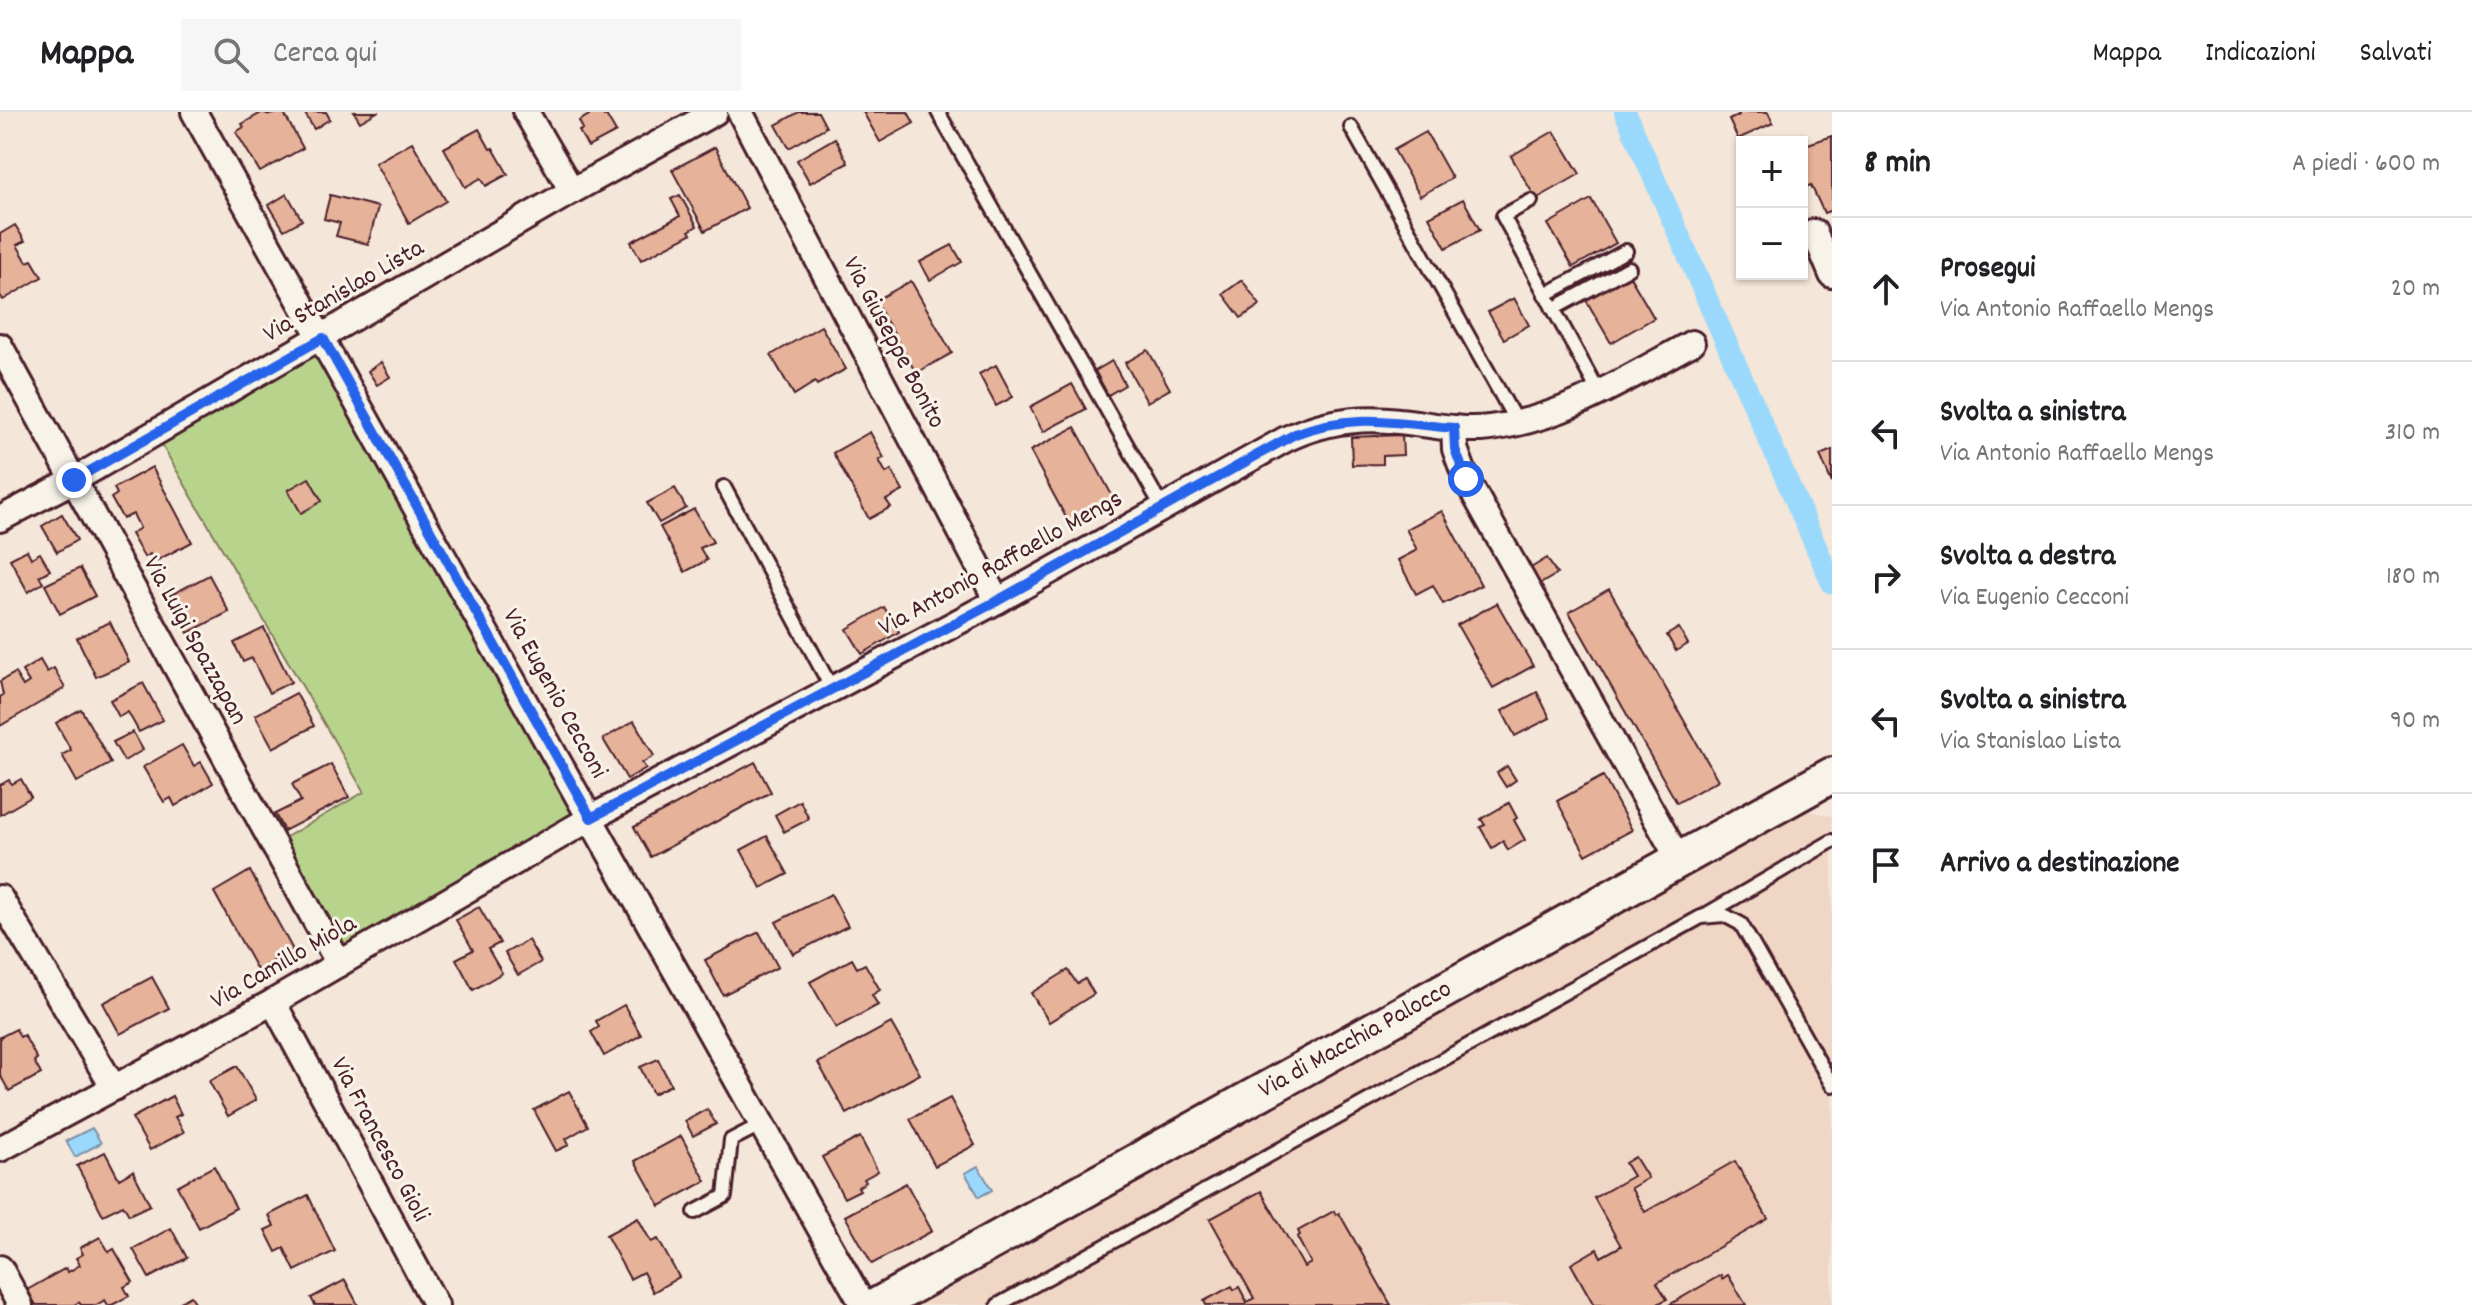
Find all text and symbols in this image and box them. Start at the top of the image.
search box [181,19,741,91]
text: Mappa [40,28,133,83]
icon: search [209,33,253,77]
text: Cerca qui [273,34,377,77]
text: Mappa [2093,35,2161,75]
text: Indicazioni [2205,35,2316,75]
text: Salvati [2360,35,2432,75]
map controls [1736,136,1808,280]
button: + [1736,136,1808,208]
text: 8 min [1864,140,1931,189]
text: A piedi · 600 m [2292,146,2440,183]
button: − [1736,208,1808,280]
street label: Via Stanislao Lista [257,230,432,353]
text: Prosegui [1940,249,2036,292]
street label: Via Giuseppe Bonito [832,250,954,436]
icon: ahead [1864,267,1908,311]
text: 20 m [2391,271,2440,308]
text: Via Antonio Raffaello Mengs [1940,292,2214,329]
text: Svolta a sinistra [1940,393,2126,436]
icon: left [1864,411,1908,455]
text: 310 m [2385,415,2440,452]
text: Via Antonio Raffaello Mengs [1940,436,2214,473]
route start [1448,461,1484,497]
route end [56,462,92,498]
street label: Via Antonio Raffaello Mengs [872,481,1130,647]
text: Svolta a destra [1940,537,2115,580]
street label: Via Luigi Spazzapan [132,550,256,732]
icon: right [1864,555,1908,599]
text: 180 m [2386,559,2440,596]
text: Via Eugenio Cecconi [1940,580,2129,617]
street label: Via Eugenio Cecconi [492,602,616,786]
text: Svolta a sinistra [1940,681,2126,724]
icon: left [1864,699,1908,743]
text: 90 m [2390,703,2440,740]
text: Via Stanislao Lista [1940,724,2120,761]
icon: arrive [1864,843,1908,887]
text: Arrivo a destinazione [1940,844,2180,887]
street label: Via Camillo Miola [204,906,364,1020]
street label: Via di Macchia Palocco [1252,971,1459,1108]
street label: Via Francesco Gioli [320,1051,438,1229]

